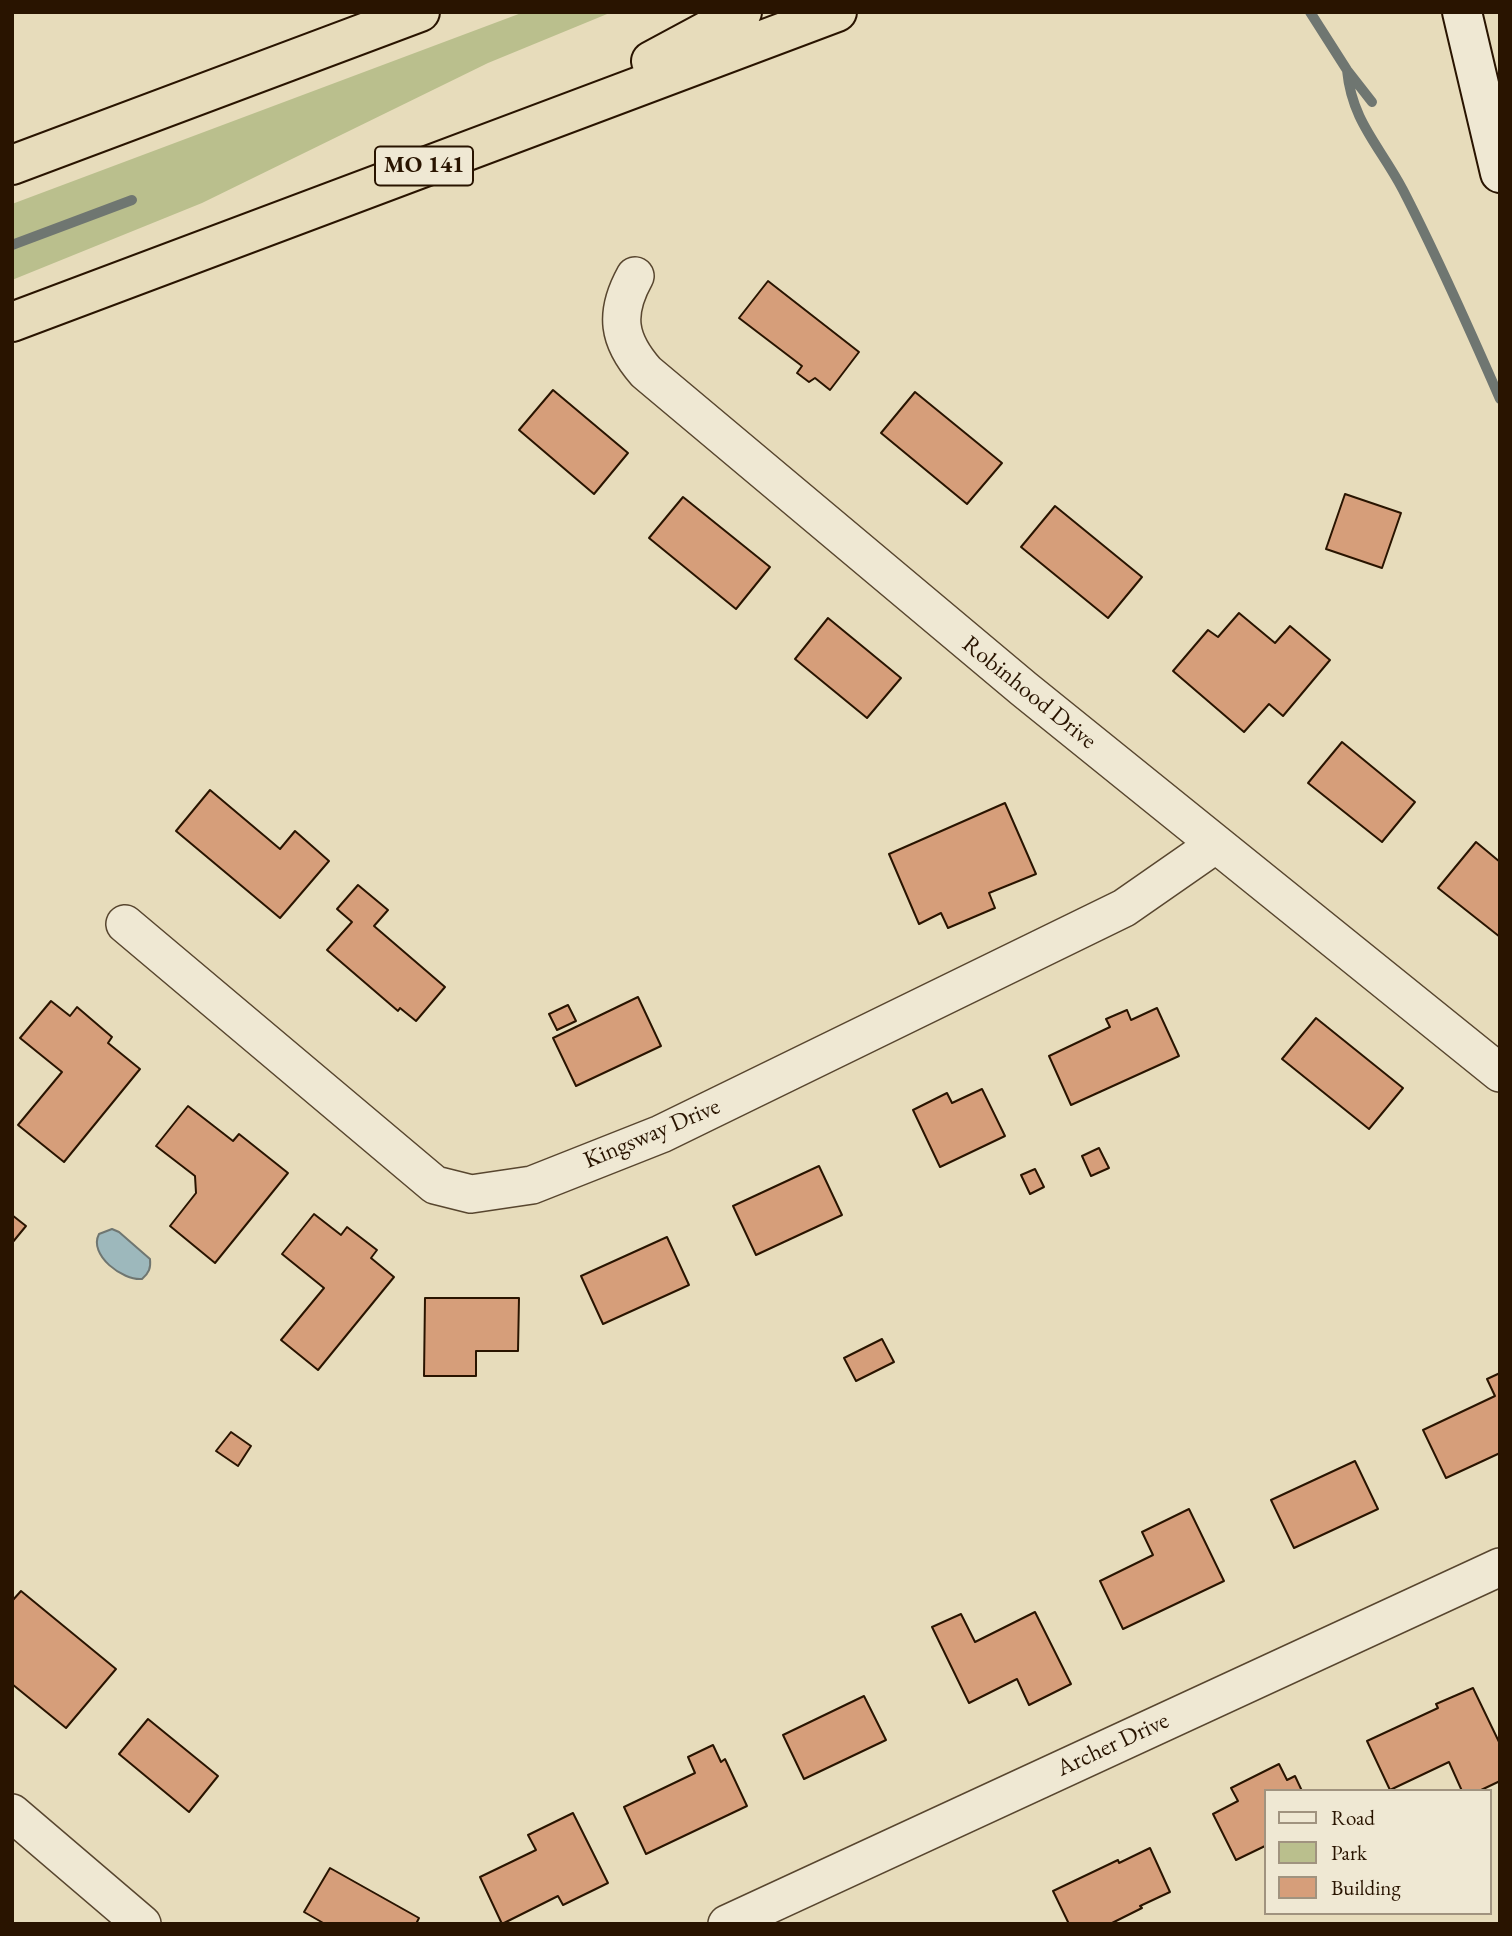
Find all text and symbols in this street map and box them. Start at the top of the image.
road number: MO 141 [375,146,473,186]
street label: Robinhood Drive [956,630,1102,756]
street label: Kingsway Drive [580,1092,724,1176]
street label: Archer Drive [1052,1707,1174,1783]
legend [1264,1789,1491,1915]
text: Road [1331,1804,1375,1831]
text: Park [1331,1839,1367,1866]
text: Building [1331,1874,1401,1901]

